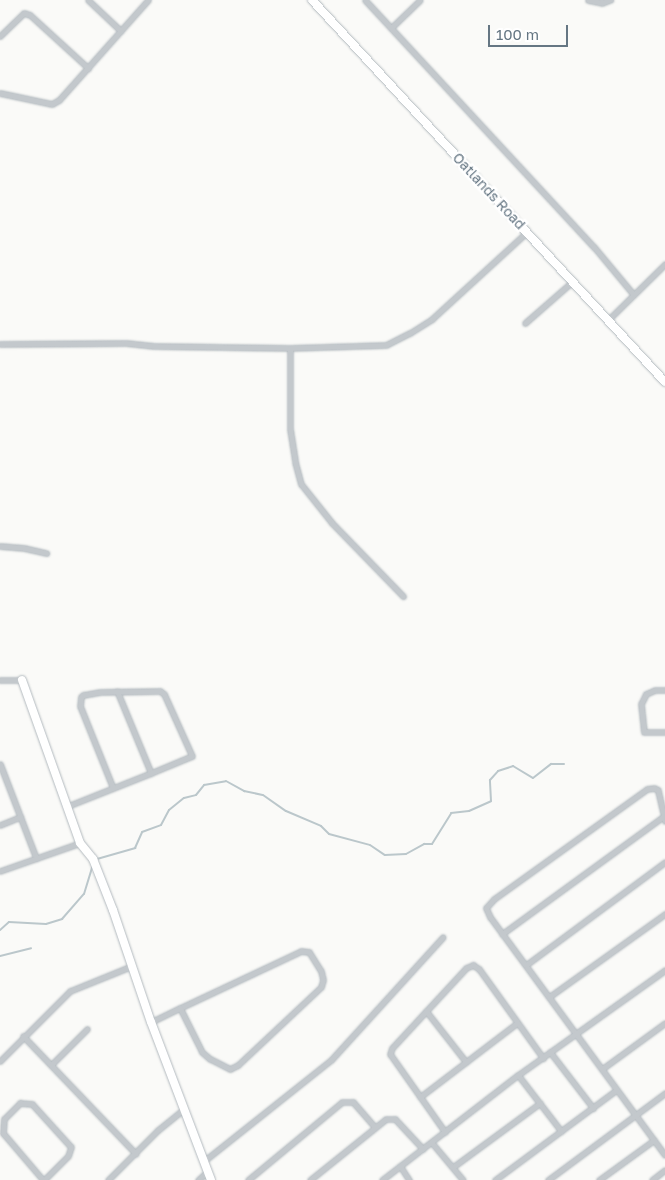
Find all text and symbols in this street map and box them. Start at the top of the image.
scale bar [490,15,570,47]
text: 100 m [496,25,539,43]
street label: Oatlands Road [449,149,529,233]

